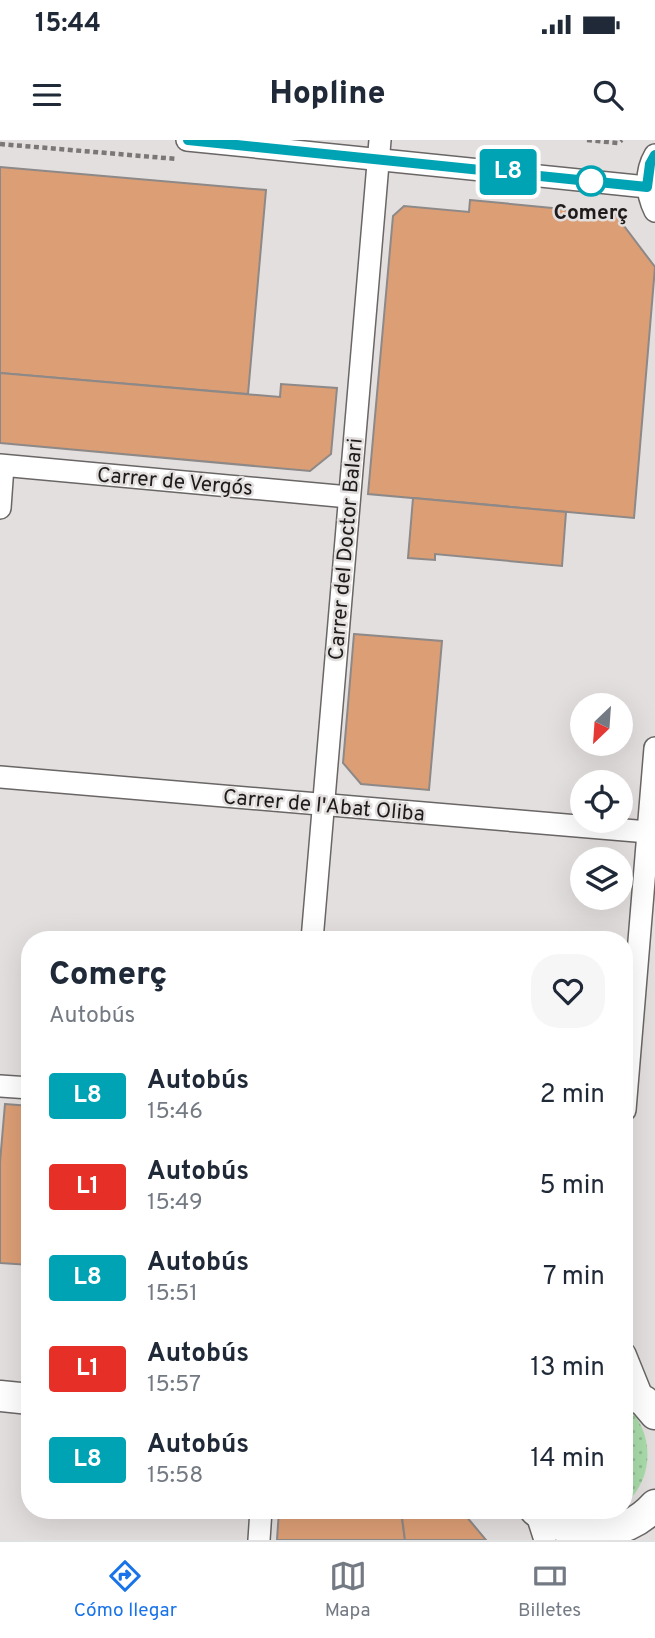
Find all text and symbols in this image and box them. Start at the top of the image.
text: 15:44 [35,8,101,41]
text: Hopline [269,75,386,115]
icon: menu [28,76,66,114]
icon: search [589,76,627,114]
line badge: L8 [476,149,540,195]
text: L8 [494,157,522,187]
marker: Comerç [576,166,606,196]
place label: Comerç [554,200,628,227]
street label: Carrer del Doctor Balari [323,437,370,661]
street label: Carrer de Vergós [96,462,254,503]
north arrow [570,693,634,756]
map controls [570,693,633,910]
button: locate [570,770,633,833]
street label: Carrer de l'Abat Oliba [222,784,426,829]
button: layers [570,847,633,910]
button: heart [531,954,605,1028]
text: Comerç [49,955,168,997]
text: Autobús [49,1002,135,1031]
text: Autobús [147,1065,249,1098]
text: 2 min [540,1079,605,1112]
text: L8 [73,1081,102,1111]
text: 15:46 [147,1098,203,1127]
text: Autobús [147,1156,249,1189]
text: 5 min [539,1170,605,1203]
text: L1 [76,1172,99,1202]
text: 15:49 [147,1189,203,1218]
text: Autobús [147,1247,249,1280]
text: 7 min [543,1261,605,1294]
text: L8 [73,1263,102,1293]
text: 15:51 [147,1280,198,1309]
text: Autobús [147,1338,249,1371]
text: 13 min [530,1352,605,1385]
text: L1 [76,1354,99,1384]
text: 15:57 [147,1371,201,1400]
text: Autobús [147,1429,249,1462]
text: 14 min [530,1443,605,1476]
text: L8 [73,1445,102,1475]
text: 15:58 [147,1462,203,1491]
tab: Cómo llegar [74,1557,177,1623]
tab: Mapa [325,1557,371,1623]
tab: Billetes [518,1557,581,1623]

